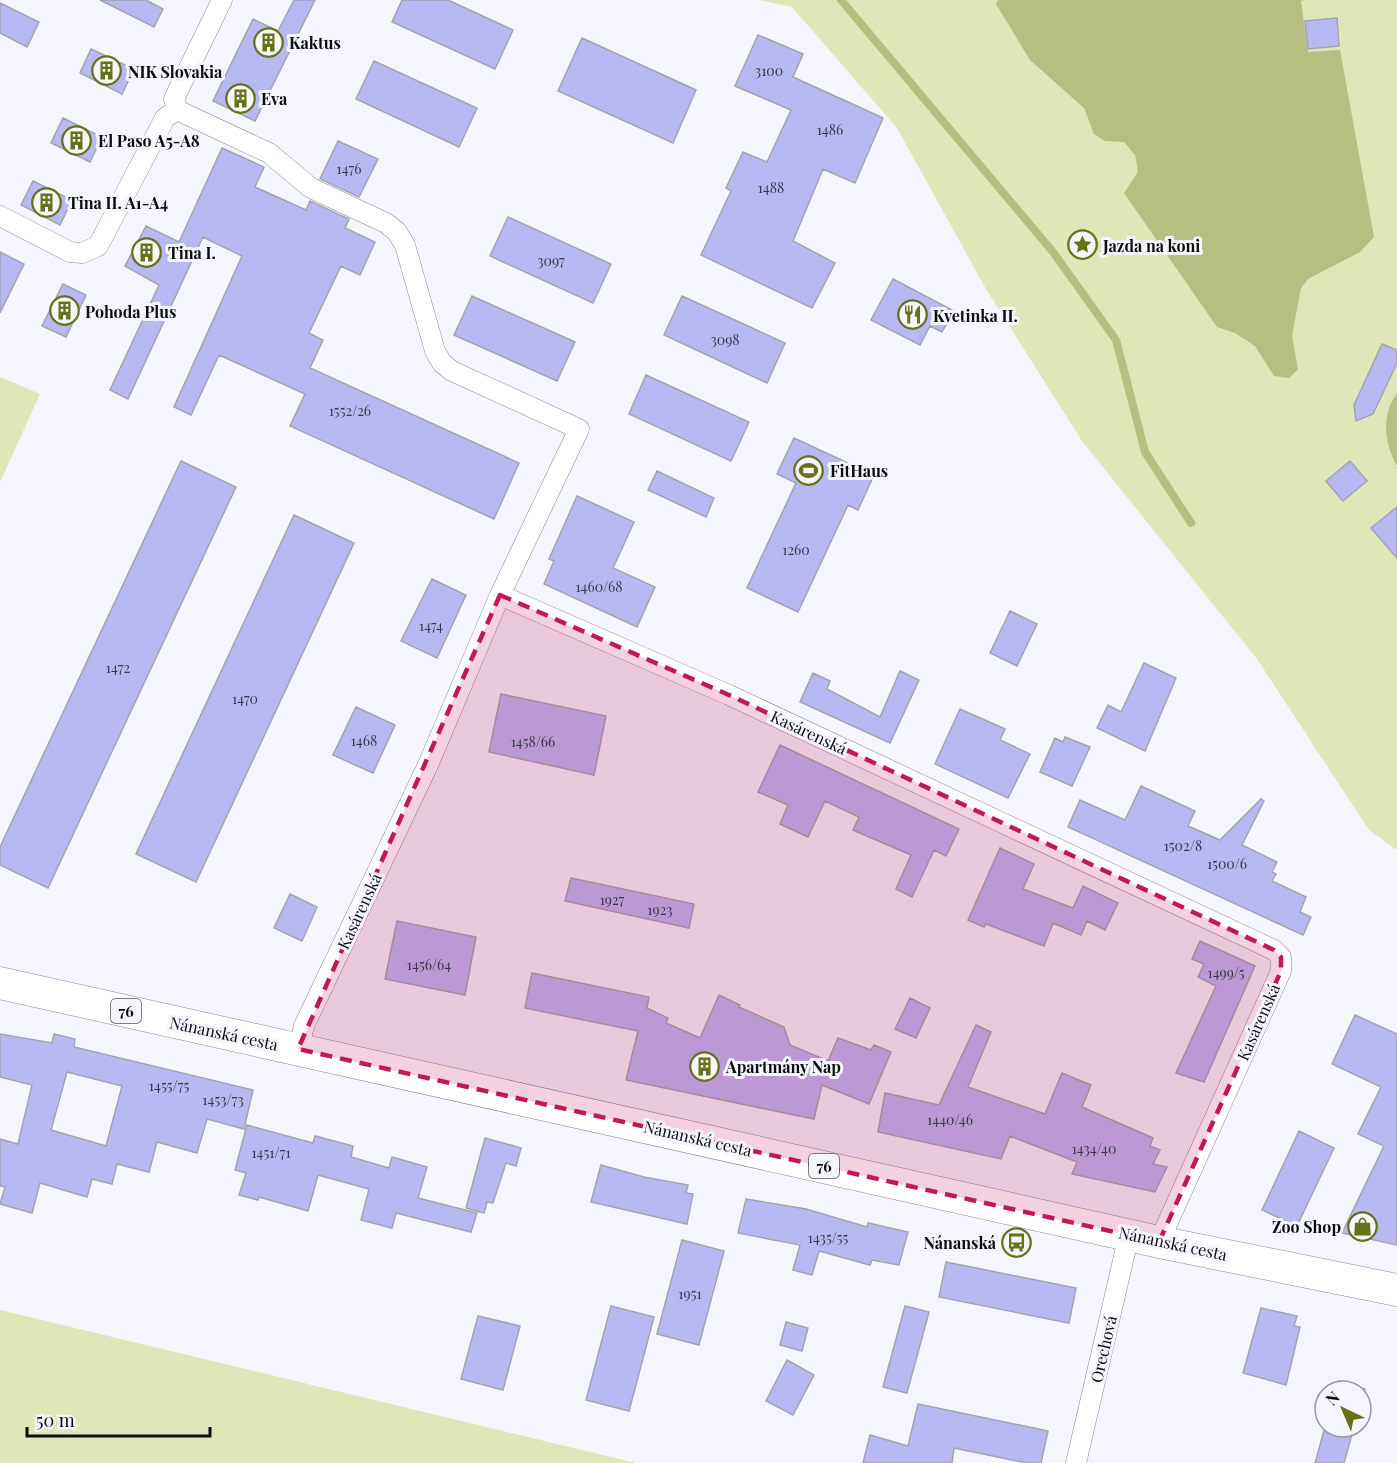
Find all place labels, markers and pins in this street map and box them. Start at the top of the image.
building icon: Kaktus [252,26,284,58]
place label: Kaktus [289,32,341,53]
building icon: NIK Slovakia [91,55,123,87]
place label: NIK Slovakia [128,61,223,82]
building icon: Eva [224,82,256,114]
place label: Eva [261,88,288,109]
building icon: El Paso A5-A8 [61,124,93,156]
place label: El Paso A5-A8 [98,130,200,151]
building icon: Tina II. A1-A4 [31,186,63,218]
place label: Tina II. A1-A4 [68,192,168,213]
place icon: Jazda na koni [1066,229,1098,261]
place label: Jazda na koni [1102,235,1200,256]
building icon: Tina I. [131,236,163,268]
place label: Tina I. [168,242,216,263]
building icon: Pohoda Plus [48,295,80,327]
restaurant icon: Kvetinka II. [896,299,928,331]
place label: Pohoda Plus [85,301,176,322]
place label: Kvetinka II. [933,305,1018,326]
sports icon: FitHaus [793,454,825,486]
place label: FitHaus [830,460,888,481]
building icon: Apartmány Nap [689,1050,721,1082]
place label: Apartmány Nap [725,1056,841,1077]
shop icon: Zoo Shop [1346,1210,1378,1242]
place label: Zoo Shop [1272,1216,1341,1237]
bus stop icon: Nánanská [1001,1226,1033,1258]
place label: Nánanská [924,1232,997,1253]

